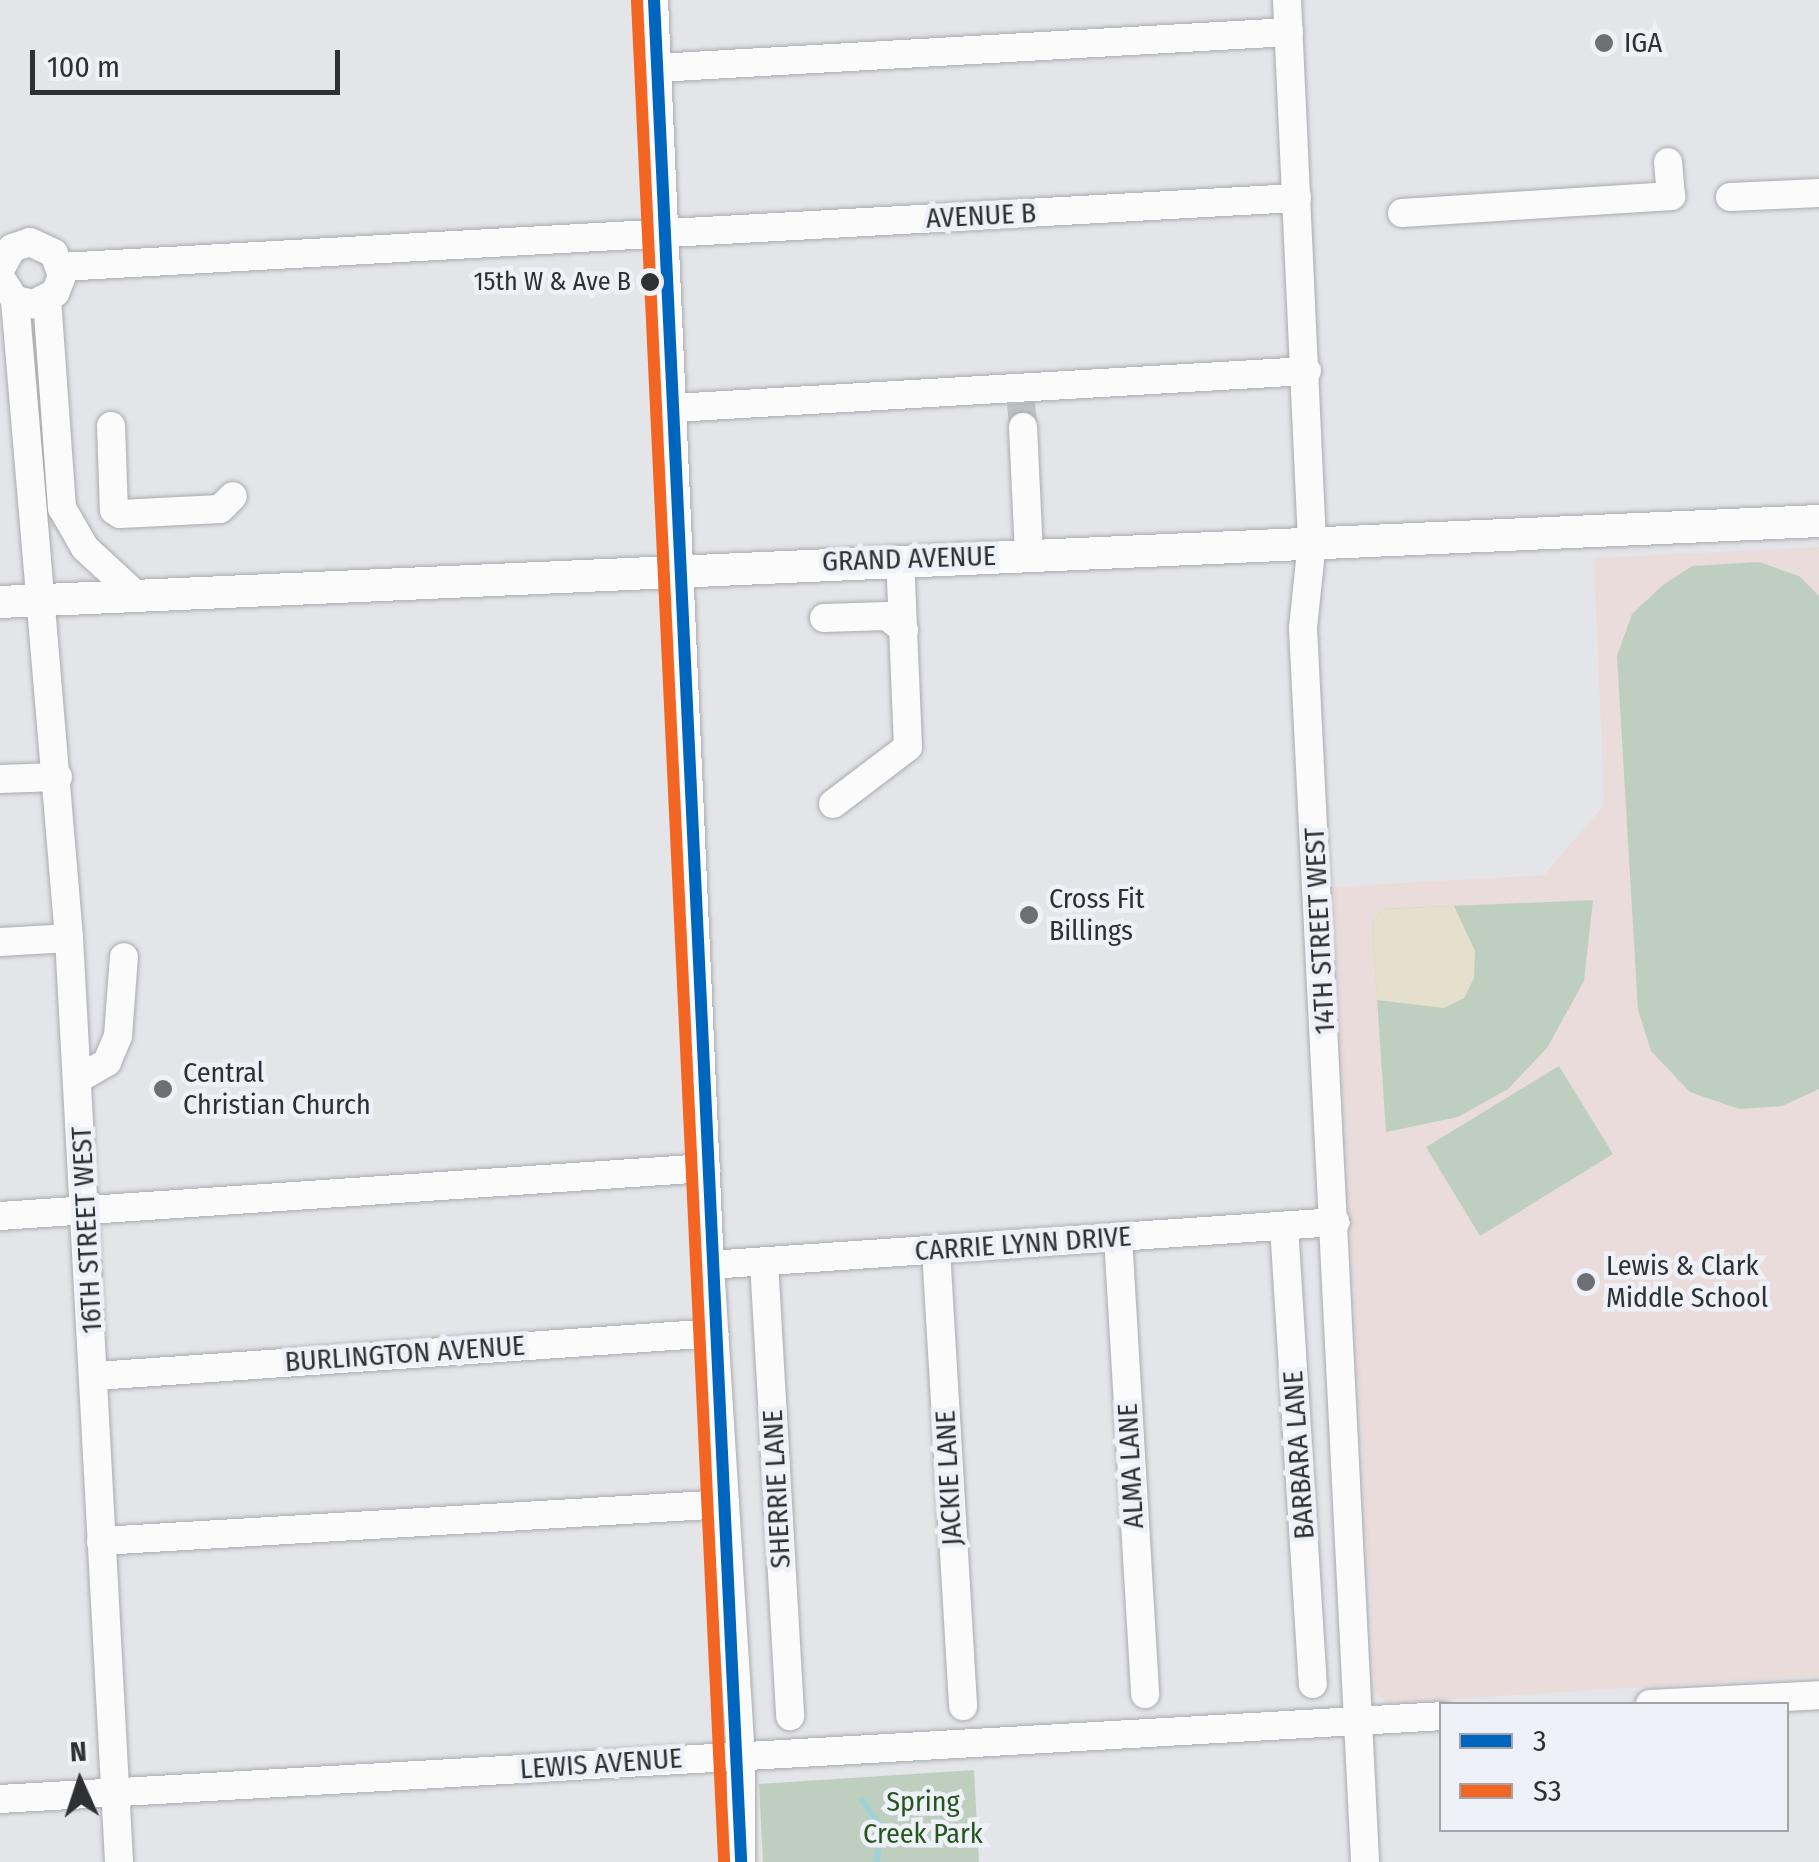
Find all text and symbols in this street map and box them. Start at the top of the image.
place label: IGA [1624,26,1662,60]
scale bar [35,30,345,92]
marker: IGA [1593,32,1615,54]
text: 100 m [47,49,120,85]
street label: AVENUE B [925,196,1037,236]
place label: 15th W & Ave B [473,266,631,298]
marker: 15th W & Ave B [640,272,660,292]
street label: GRAND AVENUE [821,539,997,579]
street label: 14TH STREET WEST [1298,827,1342,1035]
place label: Cross Fit Billings [1049,882,1144,948]
marker: Cross Fit Billings [1018,904,1040,926]
place label: Central Christian Church [183,1056,371,1122]
marker: Central Christian Church [152,1078,174,1100]
street label: 16TH STREET WEST [65,1126,109,1334]
street label: CARRIE LYNN DRIVE [914,1220,1132,1268]
place label: Lewis & Clark Middle School [1606,1249,1768,1315]
marker: Lewis & Clark Middle School [1575,1271,1597,1293]
street label: BURLINGTON AVENUE [284,1329,526,1379]
street label: BARBARA LANE [1276,1370,1322,1540]
street label: ALMA LANE [1111,1403,1151,1529]
street label: SHERRIE LANE [756,1409,798,1569]
street label: JACKIE LANE [929,1409,969,1547]
legend [1439,1702,1789,1832]
text: 3 [1533,1723,1547,1759]
north arrow [30,1732,130,1832]
text: N [69,1735,88,1768]
street label: LEWIS AVENUE [519,1742,683,1786]
text: S3 [1533,1773,1561,1809]
park label: Spring Creek Park [863,1785,983,1851]

